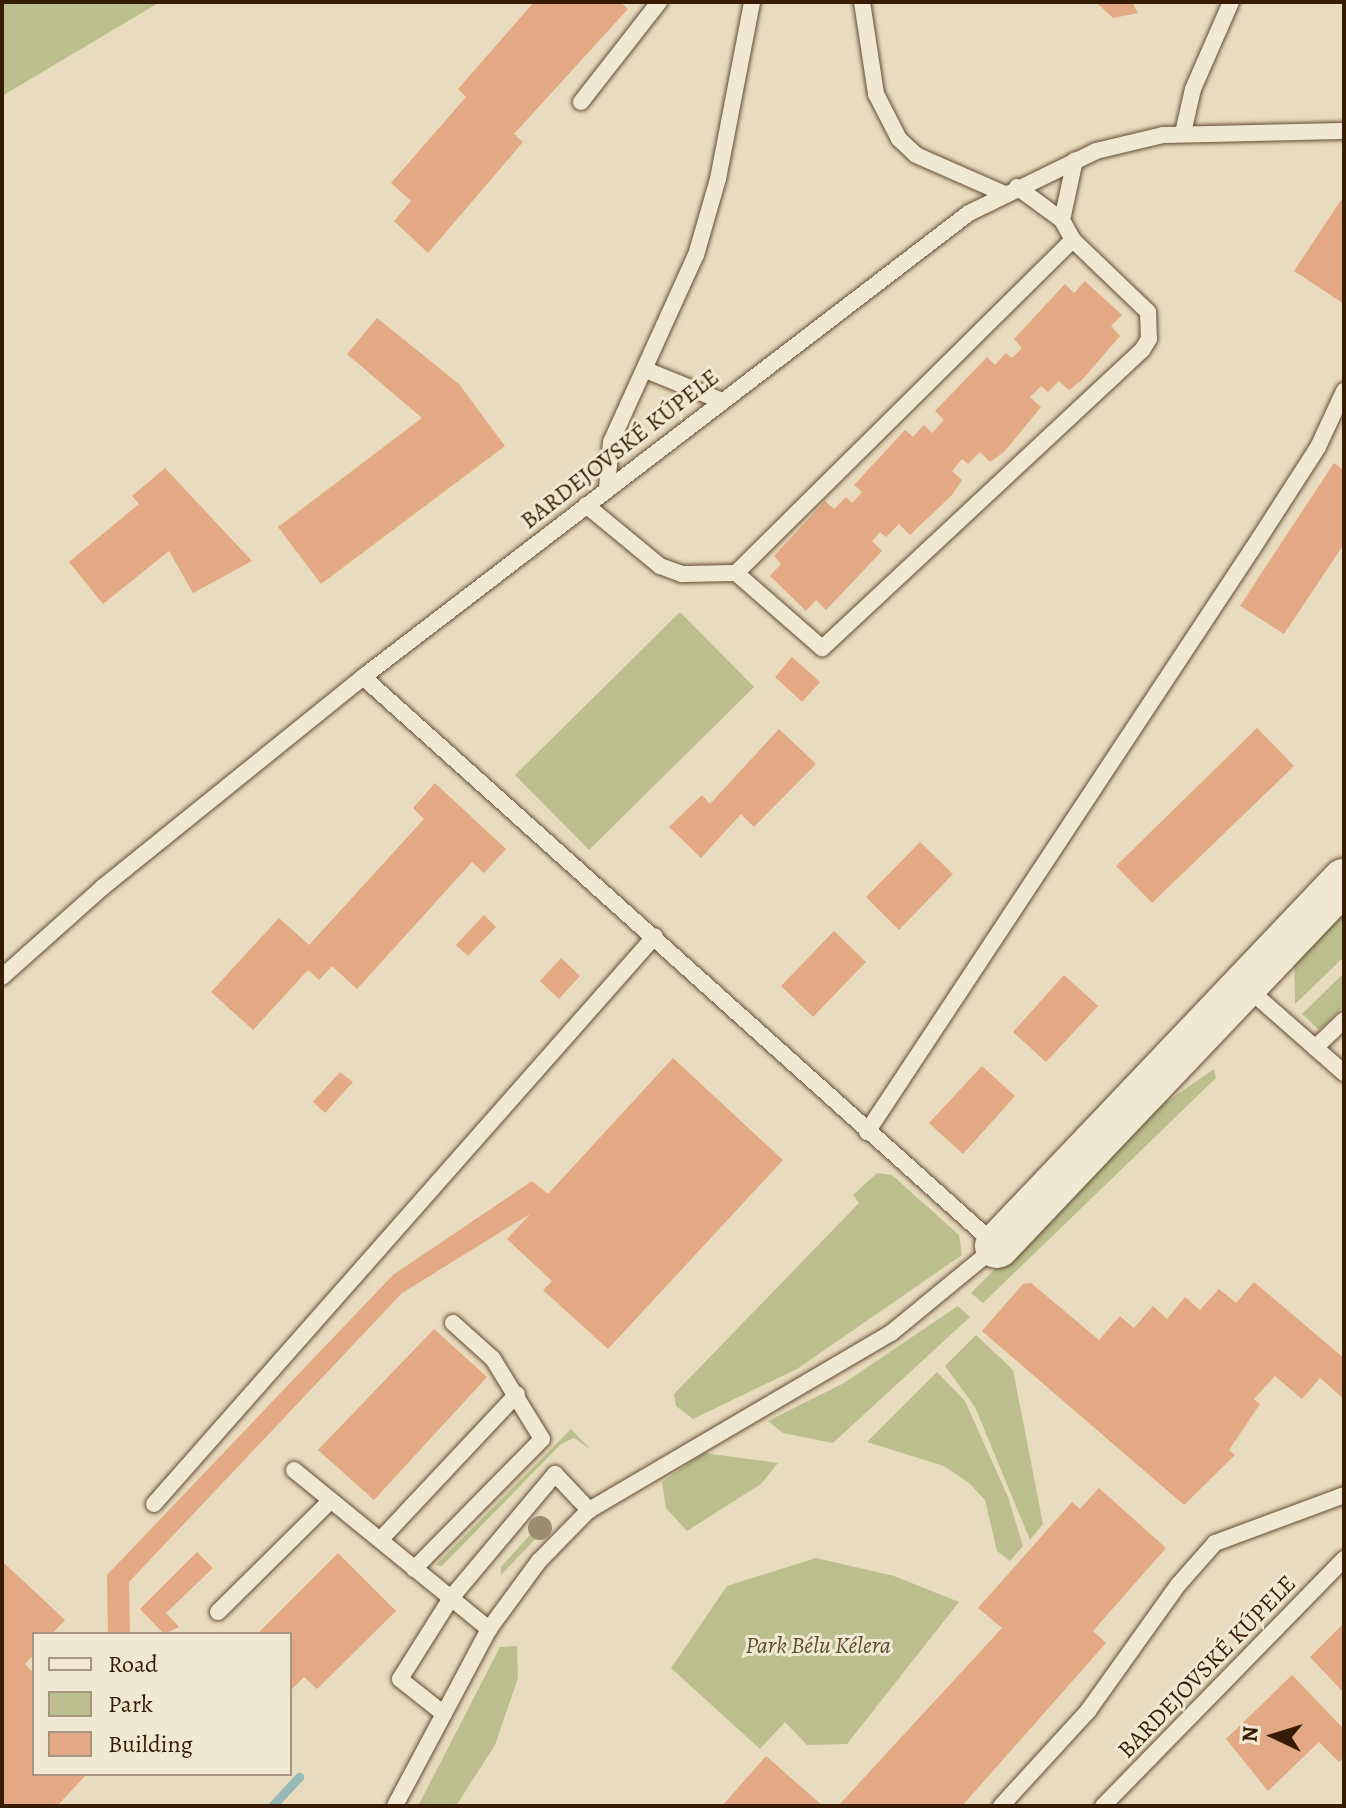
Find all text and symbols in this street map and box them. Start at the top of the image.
street label: BARDEJOVSKÉ KÚPELE [515,363,725,535]
street label: BARDEJOVSKÉ KÚPELE [1112,1569,1302,1765]
legend [32,1632,292,1776]
park label: Park Bélu Kélera [745,1632,891,1660]
text: Road [108,1648,158,1680]
text: Park [108,1688,153,1720]
north arrow [1234,1696,1314,1776]
text: N [1235,1725,1266,1743]
text: Building [108,1728,193,1760]

